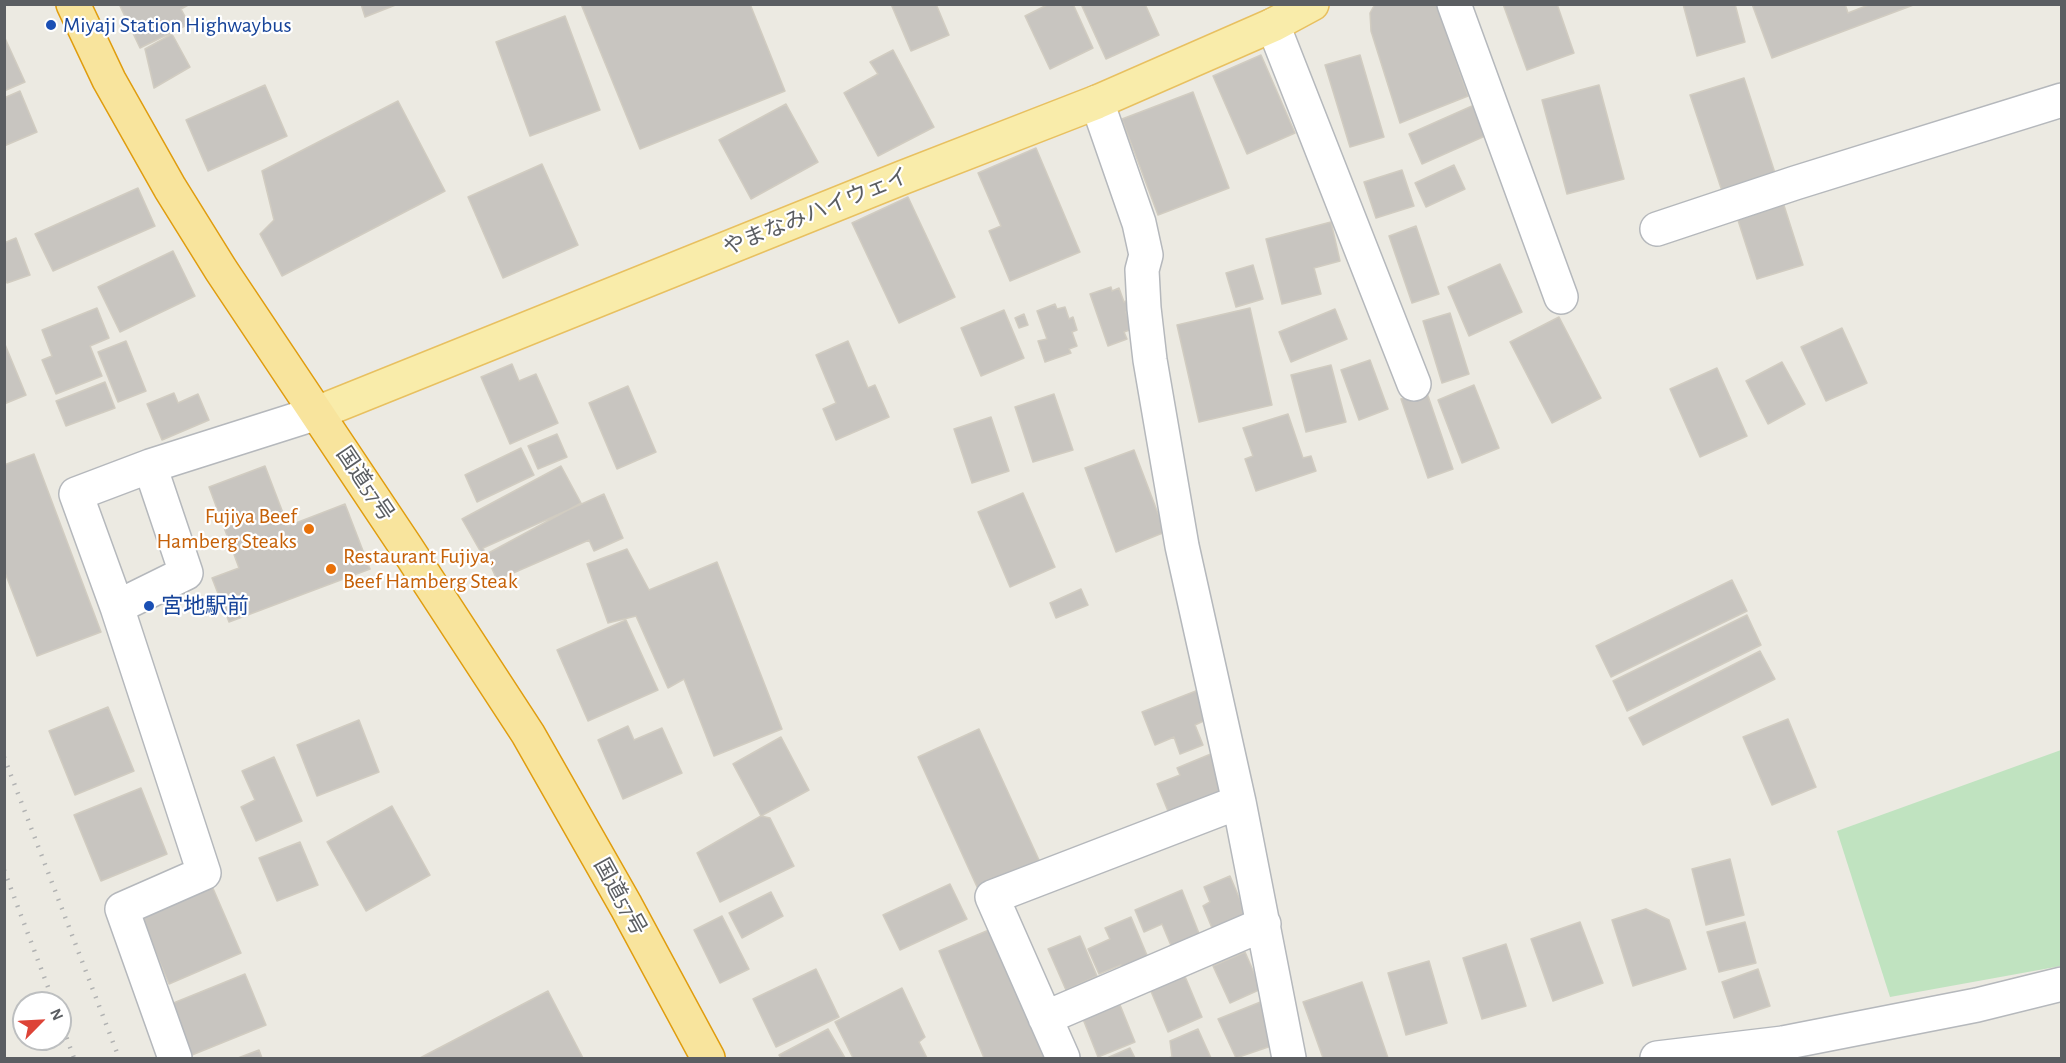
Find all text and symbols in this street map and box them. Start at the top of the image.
place label: Miyaji Station Highwaybus [63,12,292,38]
marker: Miyaji Station Highwaybus [44,18,58,32]
street label: やまなみハイウェイ [719,163,913,261]
street label: 国道57号 [330,442,400,526]
place label: Fujiya Beef Hamberg Steaks [156,503,297,554]
marker: Fujiya Beef Hamberg Steaks [302,522,316,536]
place label: Restaurant Fujiya, Beef Hamberg Steak [343,543,518,594]
marker: Restaurant Fujiya, Beef Hamberg Steak [324,562,338,576]
place label: 宮地駅前 [161,593,249,619]
marker: 宮地駅前 [142,599,156,613]
street label: 国道57号 [588,854,652,940]
north arrow [12,991,72,1051]
text: N [47,1006,66,1023]

